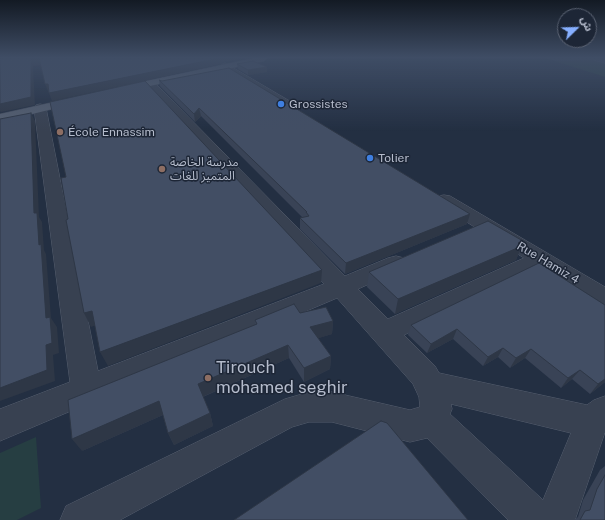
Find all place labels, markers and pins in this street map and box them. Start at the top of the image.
place label: Grossistes [289,97,348,111]
marker: Grossistes [276,99,286,109]
place label: École Ennassim [68,125,155,139]
marker: École Ennassim [55,127,65,137]
place label: Tolier [378,151,409,165]
marker: Tolier [365,153,375,163]
place label: مدرسة الخاصة المتميز للغات [170,155,239,183]
marker: مدرسة الخاصة المتميز للغات [157,164,167,174]
place label: Tirouch mohamed seghir [216,358,348,398]
marker: Tirouch mohamed seghir [203,373,213,383]

